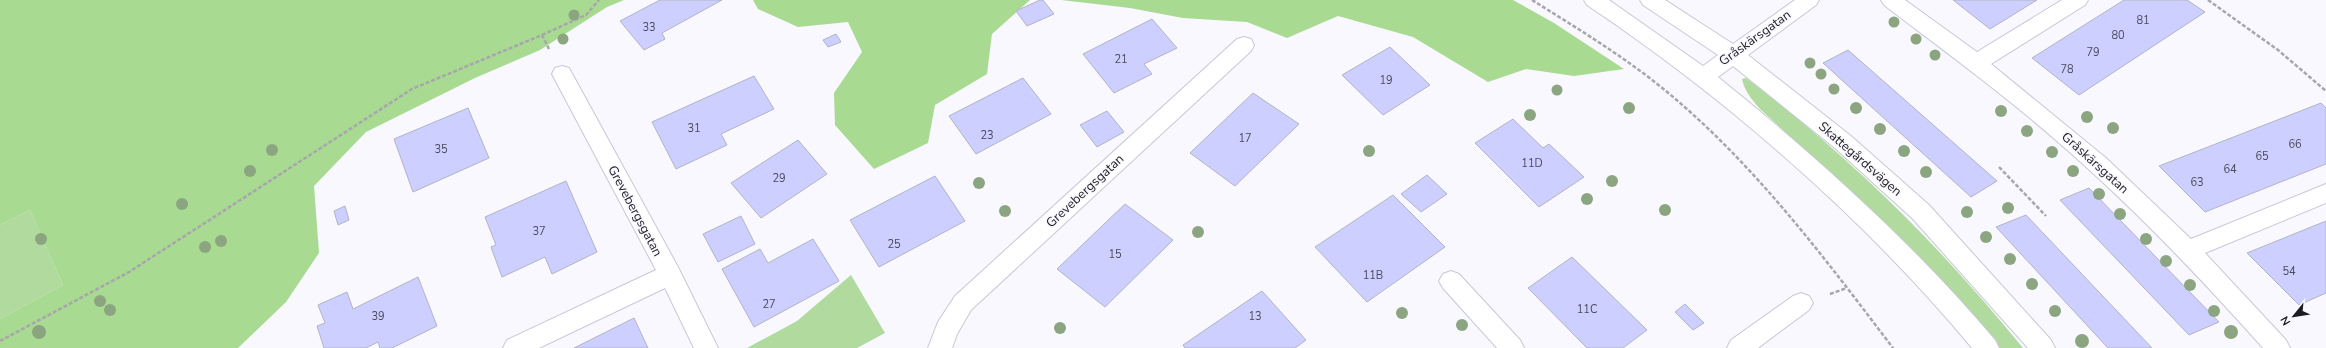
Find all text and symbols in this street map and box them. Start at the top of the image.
street label: Gråskärsgatan [1715,6,1795,70]
house number: 81 [2136,13,2150,28]
house number: 33 [642,20,656,35]
house number: 80 [2111,28,2125,43]
house number: 79 [2086,45,2100,60]
house number: 21 [1114,52,1128,67]
house number: 78 [2060,62,2074,77]
house number: 19 [1379,73,1393,88]
street label: Skattegårdsvägen [1814,118,1906,200]
house number: 31 [687,121,701,136]
house number: 23 [980,128,994,143]
street label: Gråskärsgatan [2058,128,2132,198]
house number: 17 [1238,131,1252,146]
house number: 66 [2288,137,2302,152]
house number: 35 [434,142,448,157]
house number: 65 [2255,149,2269,164]
street label: Grevebergsgatan [1042,150,1128,232]
house number: 11D [1521,156,1543,171]
street label: Grevebergsgatan [603,162,667,260]
house number: 64 [2223,162,2237,177]
house number: 29 [772,171,786,186]
house number: 63 [2190,175,2204,190]
house number: 37 [532,224,546,239]
house number: 25 [887,237,901,252]
house number: 15 [1108,247,1122,262]
house number: 54 [2282,264,2296,279]
house number: 11B [1363,268,1383,283]
north arrow [2274,296,2314,336]
house number: 27 [762,297,776,312]
house number: 11C [1577,302,1597,317]
house number: 39 [371,309,385,324]
house number: 13 [1248,309,1262,324]
text: N [2277,313,2294,328]

